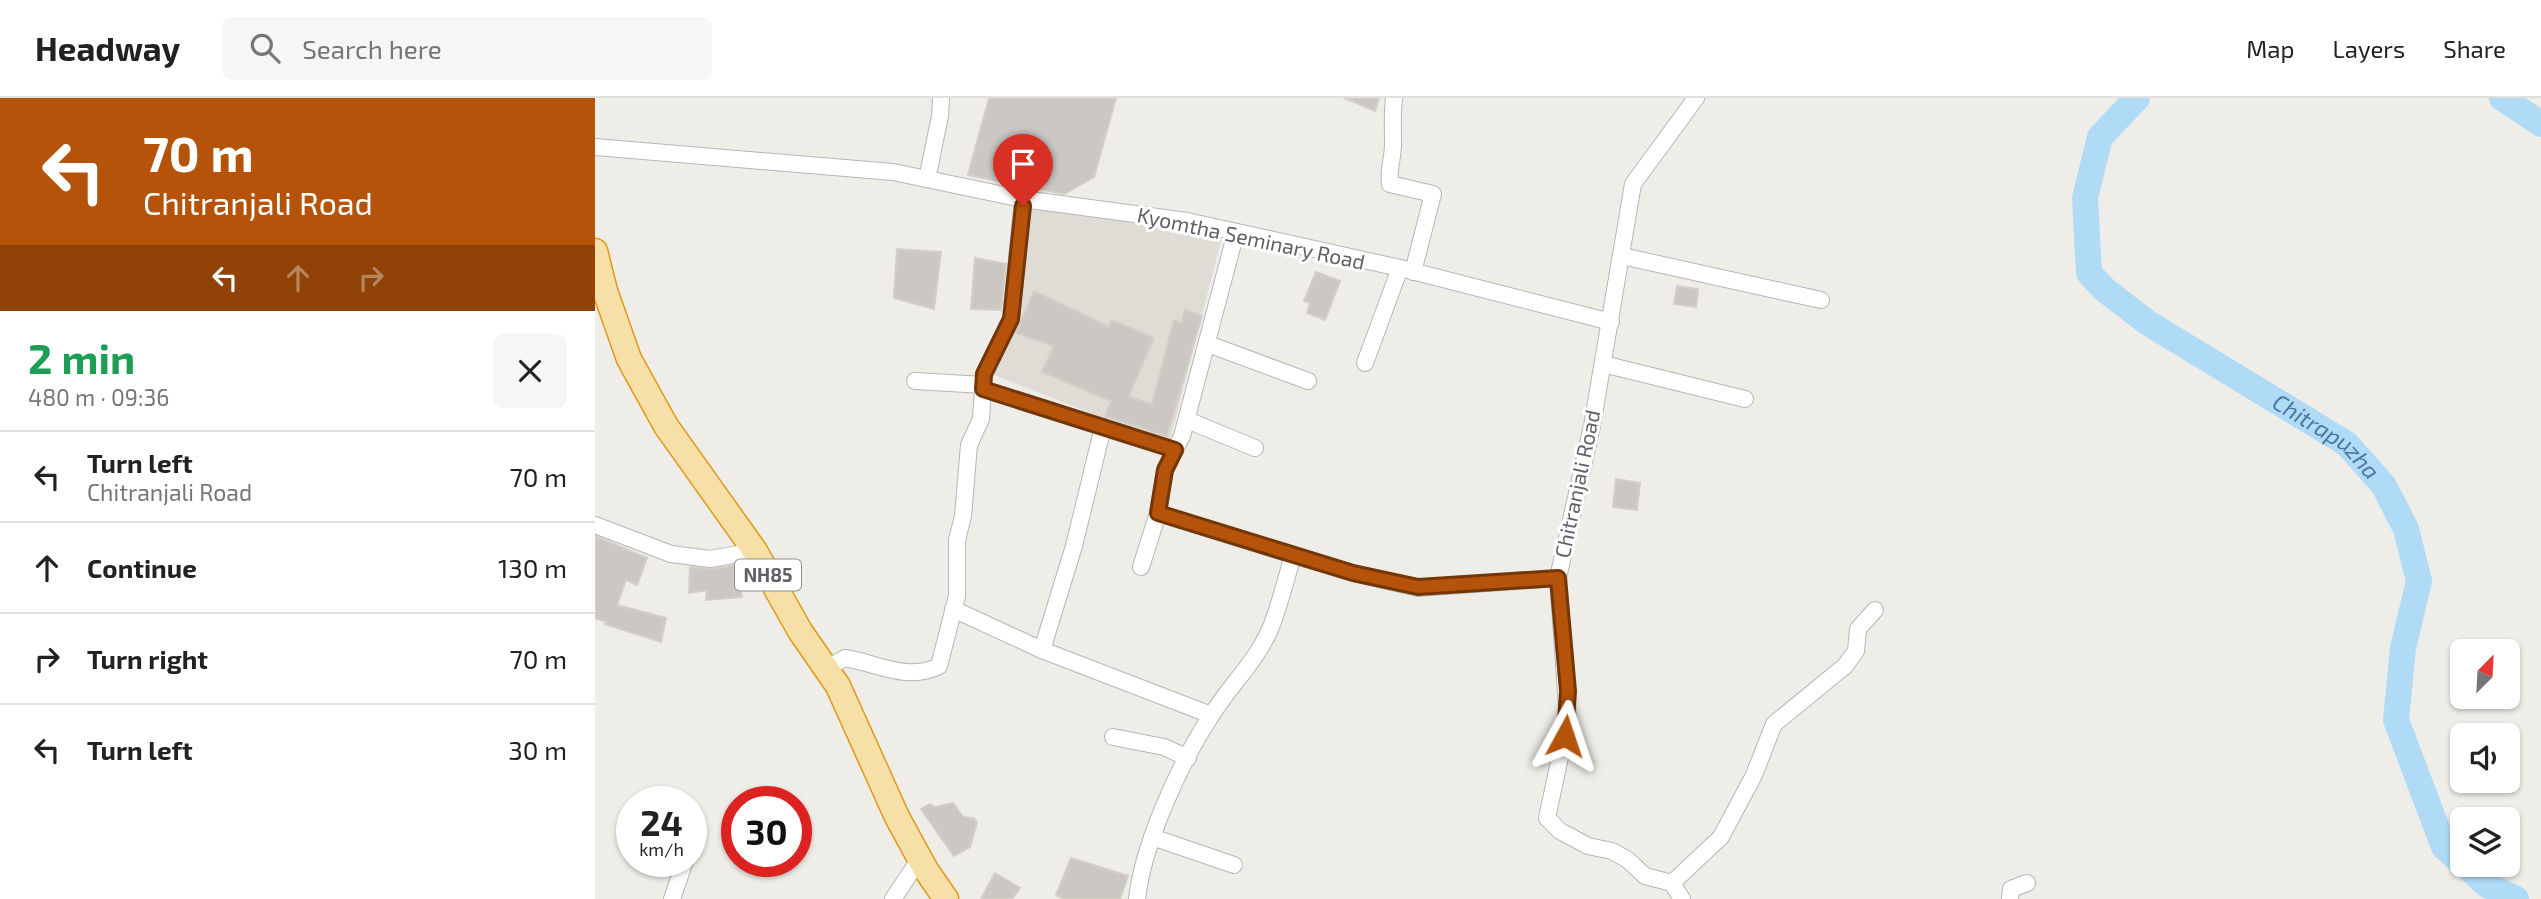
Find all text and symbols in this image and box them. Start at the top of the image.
search box [222,17,712,80]
text: Headway [35,28,180,68]
icon: search [246,29,284,67]
text: Search here [302,33,442,64]
text: Map [2246,34,2294,63]
text: Layers [2332,34,2405,63]
text: Share [2443,34,2506,63]
text: 70 m [143,123,254,182]
icon: left [28,126,119,217]
pin [993,134,1053,206]
icon: arrive [1004,145,1042,183]
text: Chitranjali Road [143,183,373,221]
street label: Kyomtha Seminary Road [1135,201,1367,274]
icon: left [206,259,244,297]
icon: ahead [279,259,317,297]
icon: right [352,259,390,297]
text: 2 min [28,332,135,382]
button: close [493,334,567,408]
text: 480 m · 09:36 [28,383,169,411]
water label: Chitrapuzha [2268,387,2386,484]
street label: Chitranjali Road [1549,407,1605,560]
text: Turn left [87,447,193,478]
icon: left [28,458,66,496]
text: 70 m [509,461,567,492]
text: Chitranjali Road [87,478,252,506]
icon: ahead [28,549,66,587]
text: Continue [87,552,197,583]
text: 130 m [498,552,567,583]
road number: NH85 [735,560,801,590]
north arrow [2450,639,2520,709]
map controls [2450,639,2520,877]
icon: right [28,640,66,678]
text: Turn right [87,643,208,674]
text: 70 m [509,643,567,674]
position arrow [1528,699,1602,773]
button: sound [2450,723,2520,793]
icon: left [28,731,66,769]
text: Turn left [87,734,193,765]
text: 30 m [508,734,567,765]
speed limit sign: 30 [721,786,812,877]
text: 24 [640,801,683,843]
button: layers [2450,807,2520,877]
text: km/h [639,838,684,860]

